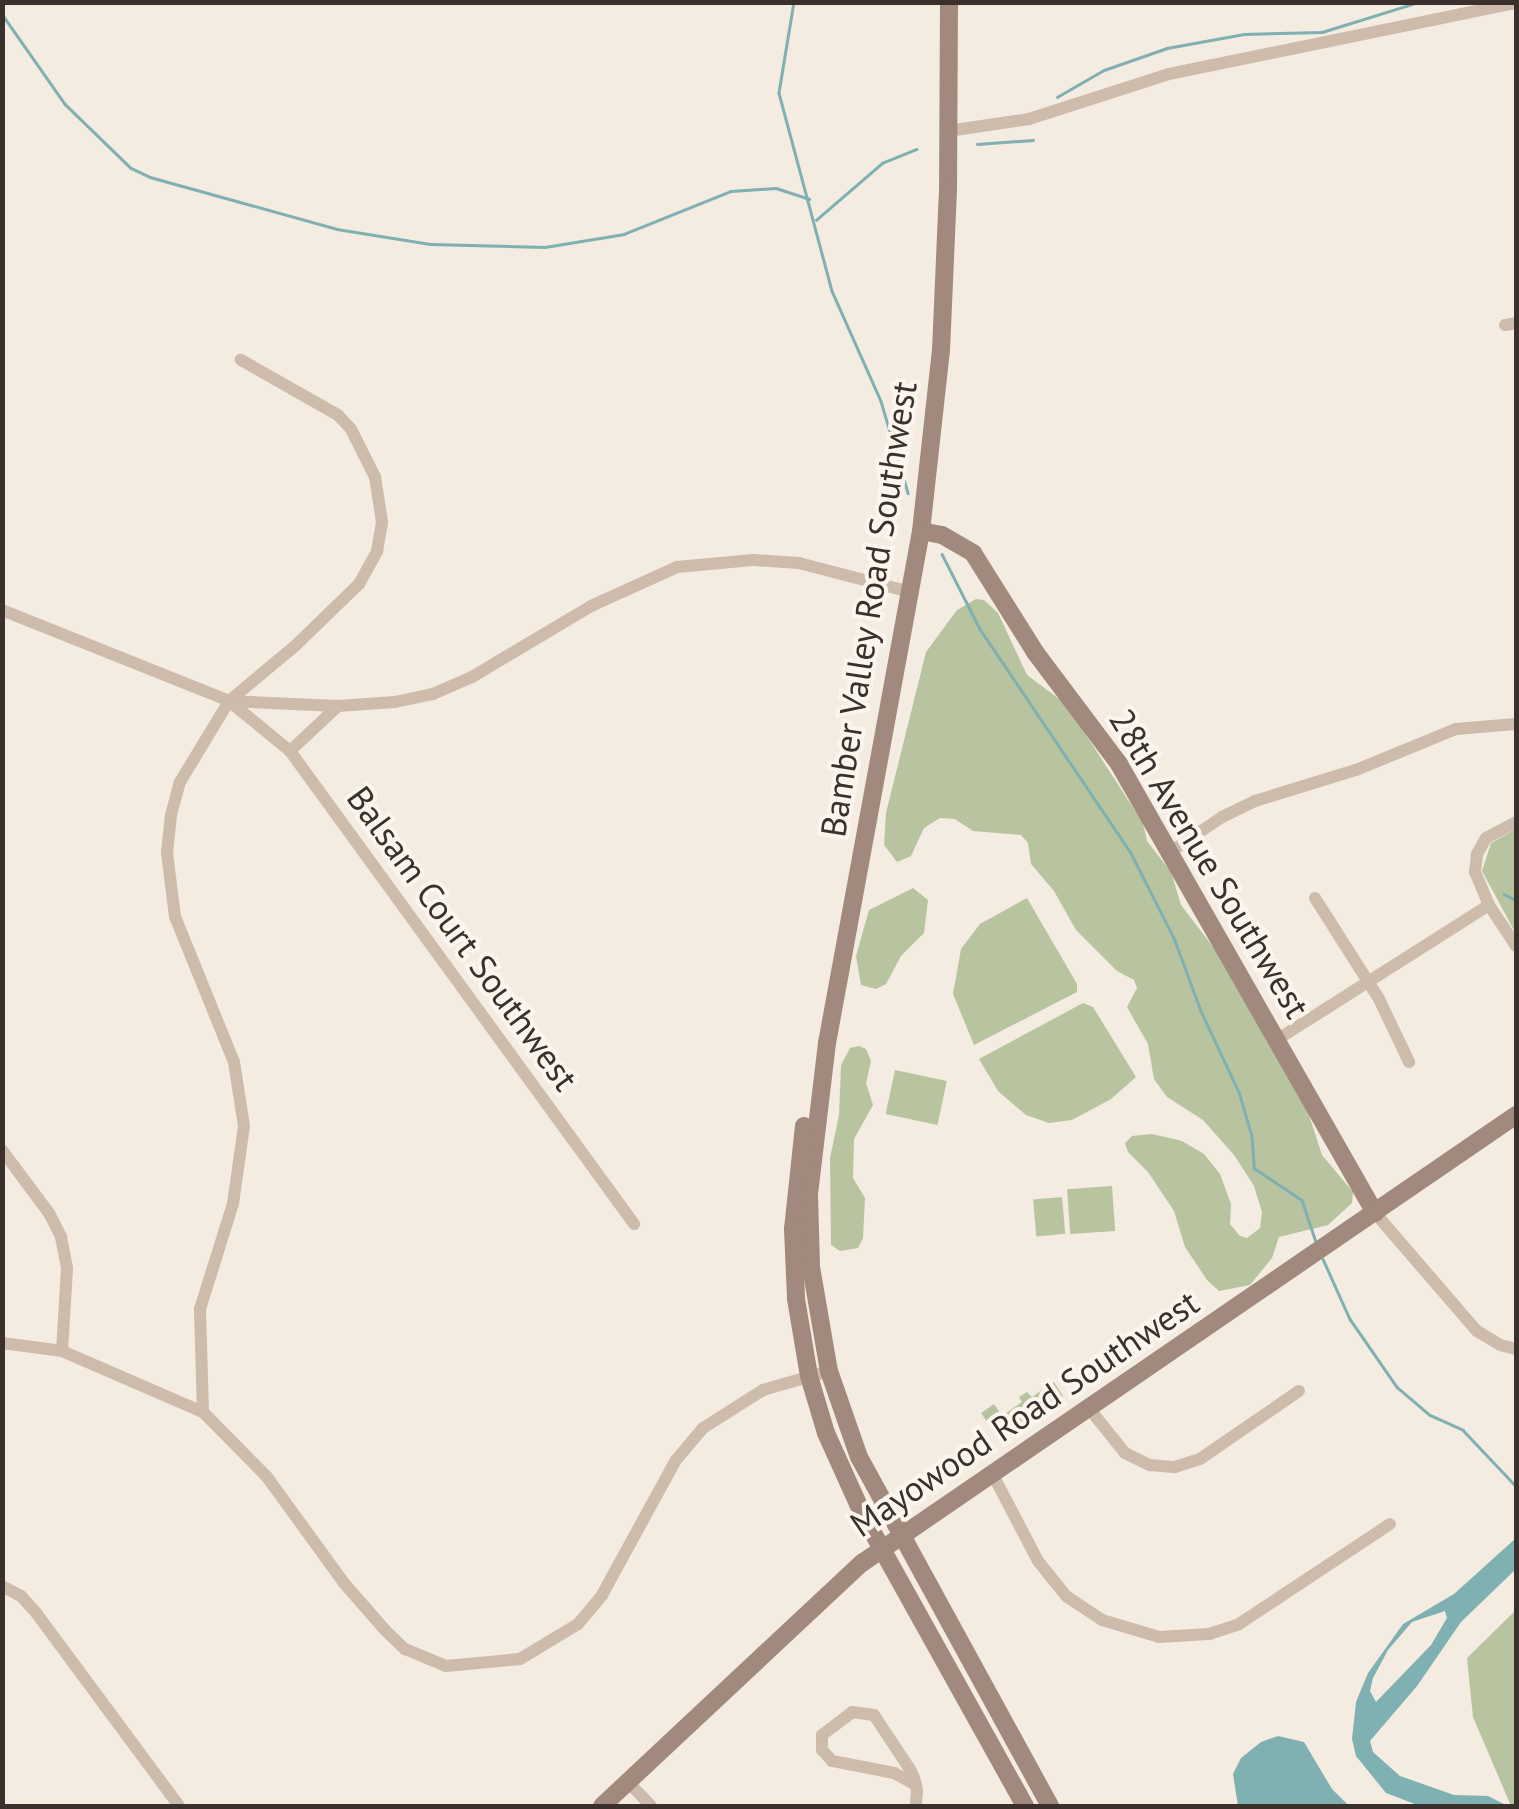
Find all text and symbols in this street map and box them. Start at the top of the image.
street label: Bamber Valley Road Southwest [811,377,925,841]
street label: 28th Avenue Southwest [1101,700,1319,1026]
street label: Balsam Court Southwest [339,778,587,1098]
street label: Mayowood Road Southwest [842,1281,1206,1545]

